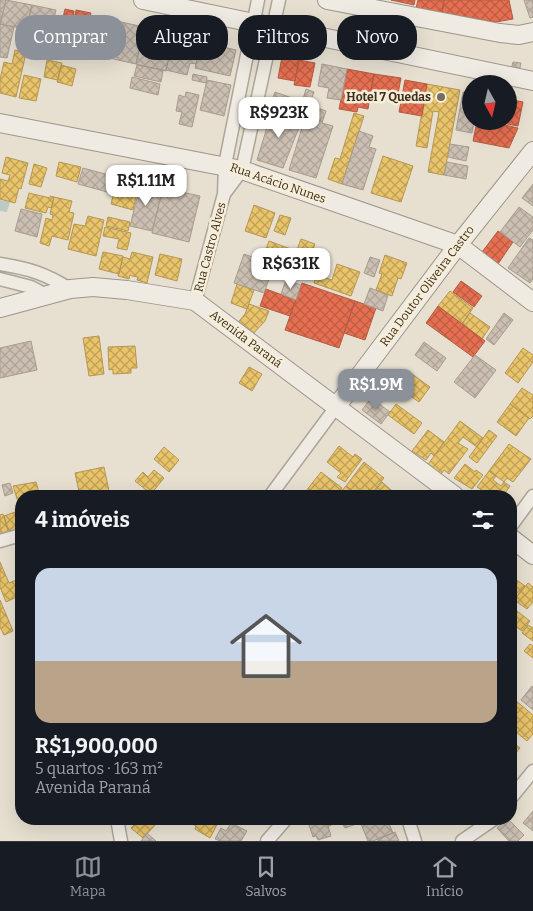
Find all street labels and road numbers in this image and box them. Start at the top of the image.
street label: Rua Acácio Nunes [228,160,328,206]
street label: Rua Castro Alves [191,200,229,294]
street label: Rua Doutor Oliveira Castro [377,223,477,349]
street label: Avenida Paraná [207,307,285,371]

